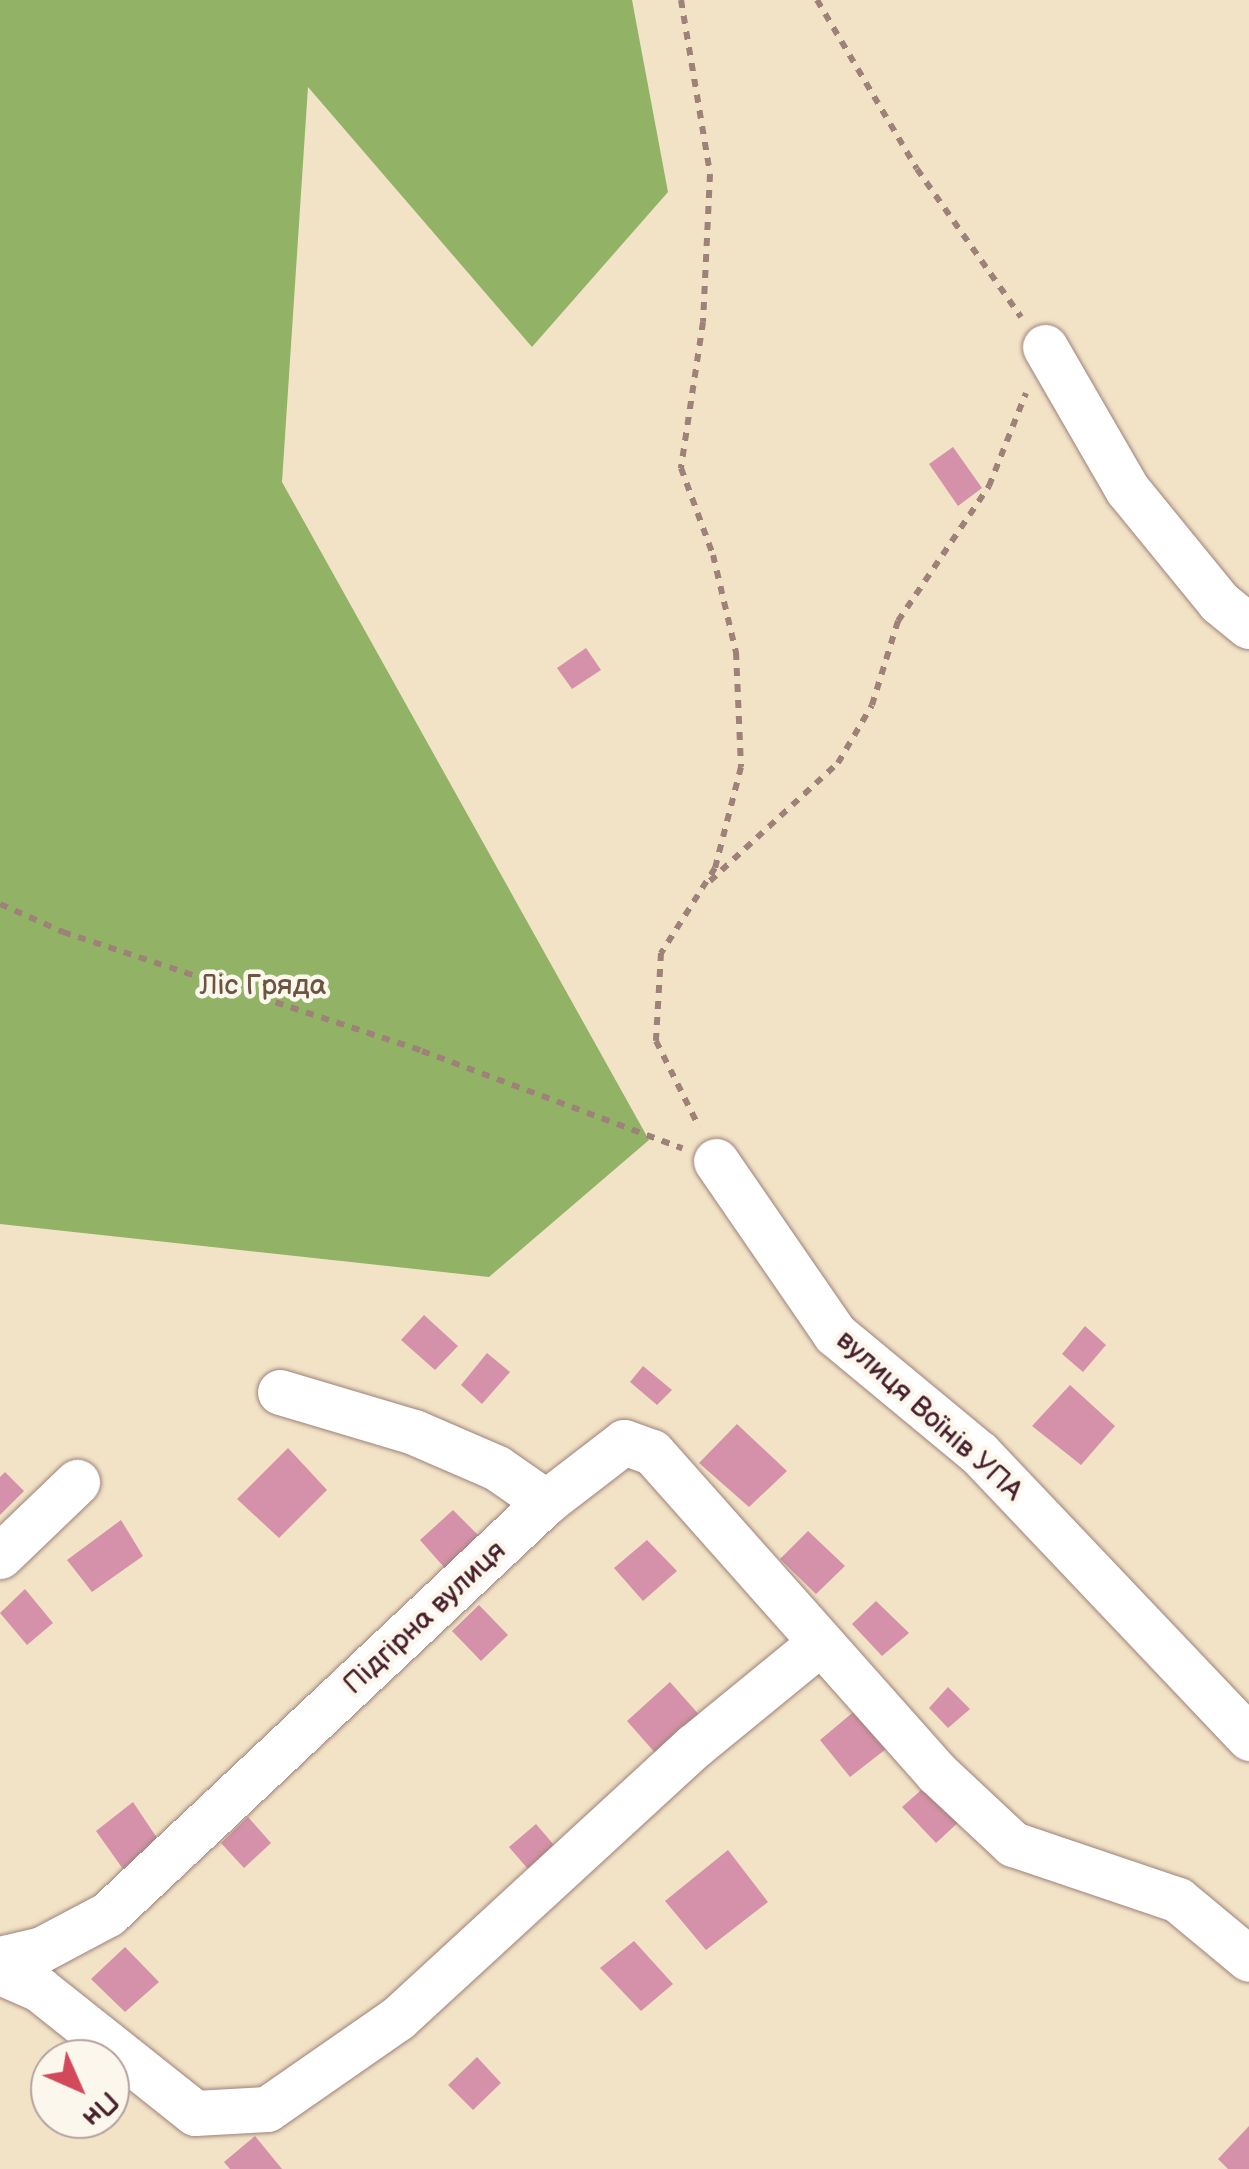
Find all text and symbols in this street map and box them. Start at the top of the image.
park label: Ліс Гряда [200,969,326,1003]
street label: вулиця Воїнів УПА [829,1324,1029,1508]
street label: Підгірна вулиця [337,1534,513,1702]
north arrow [30,2039,130,2139]
text: Пн [75,2084,125,2134]

